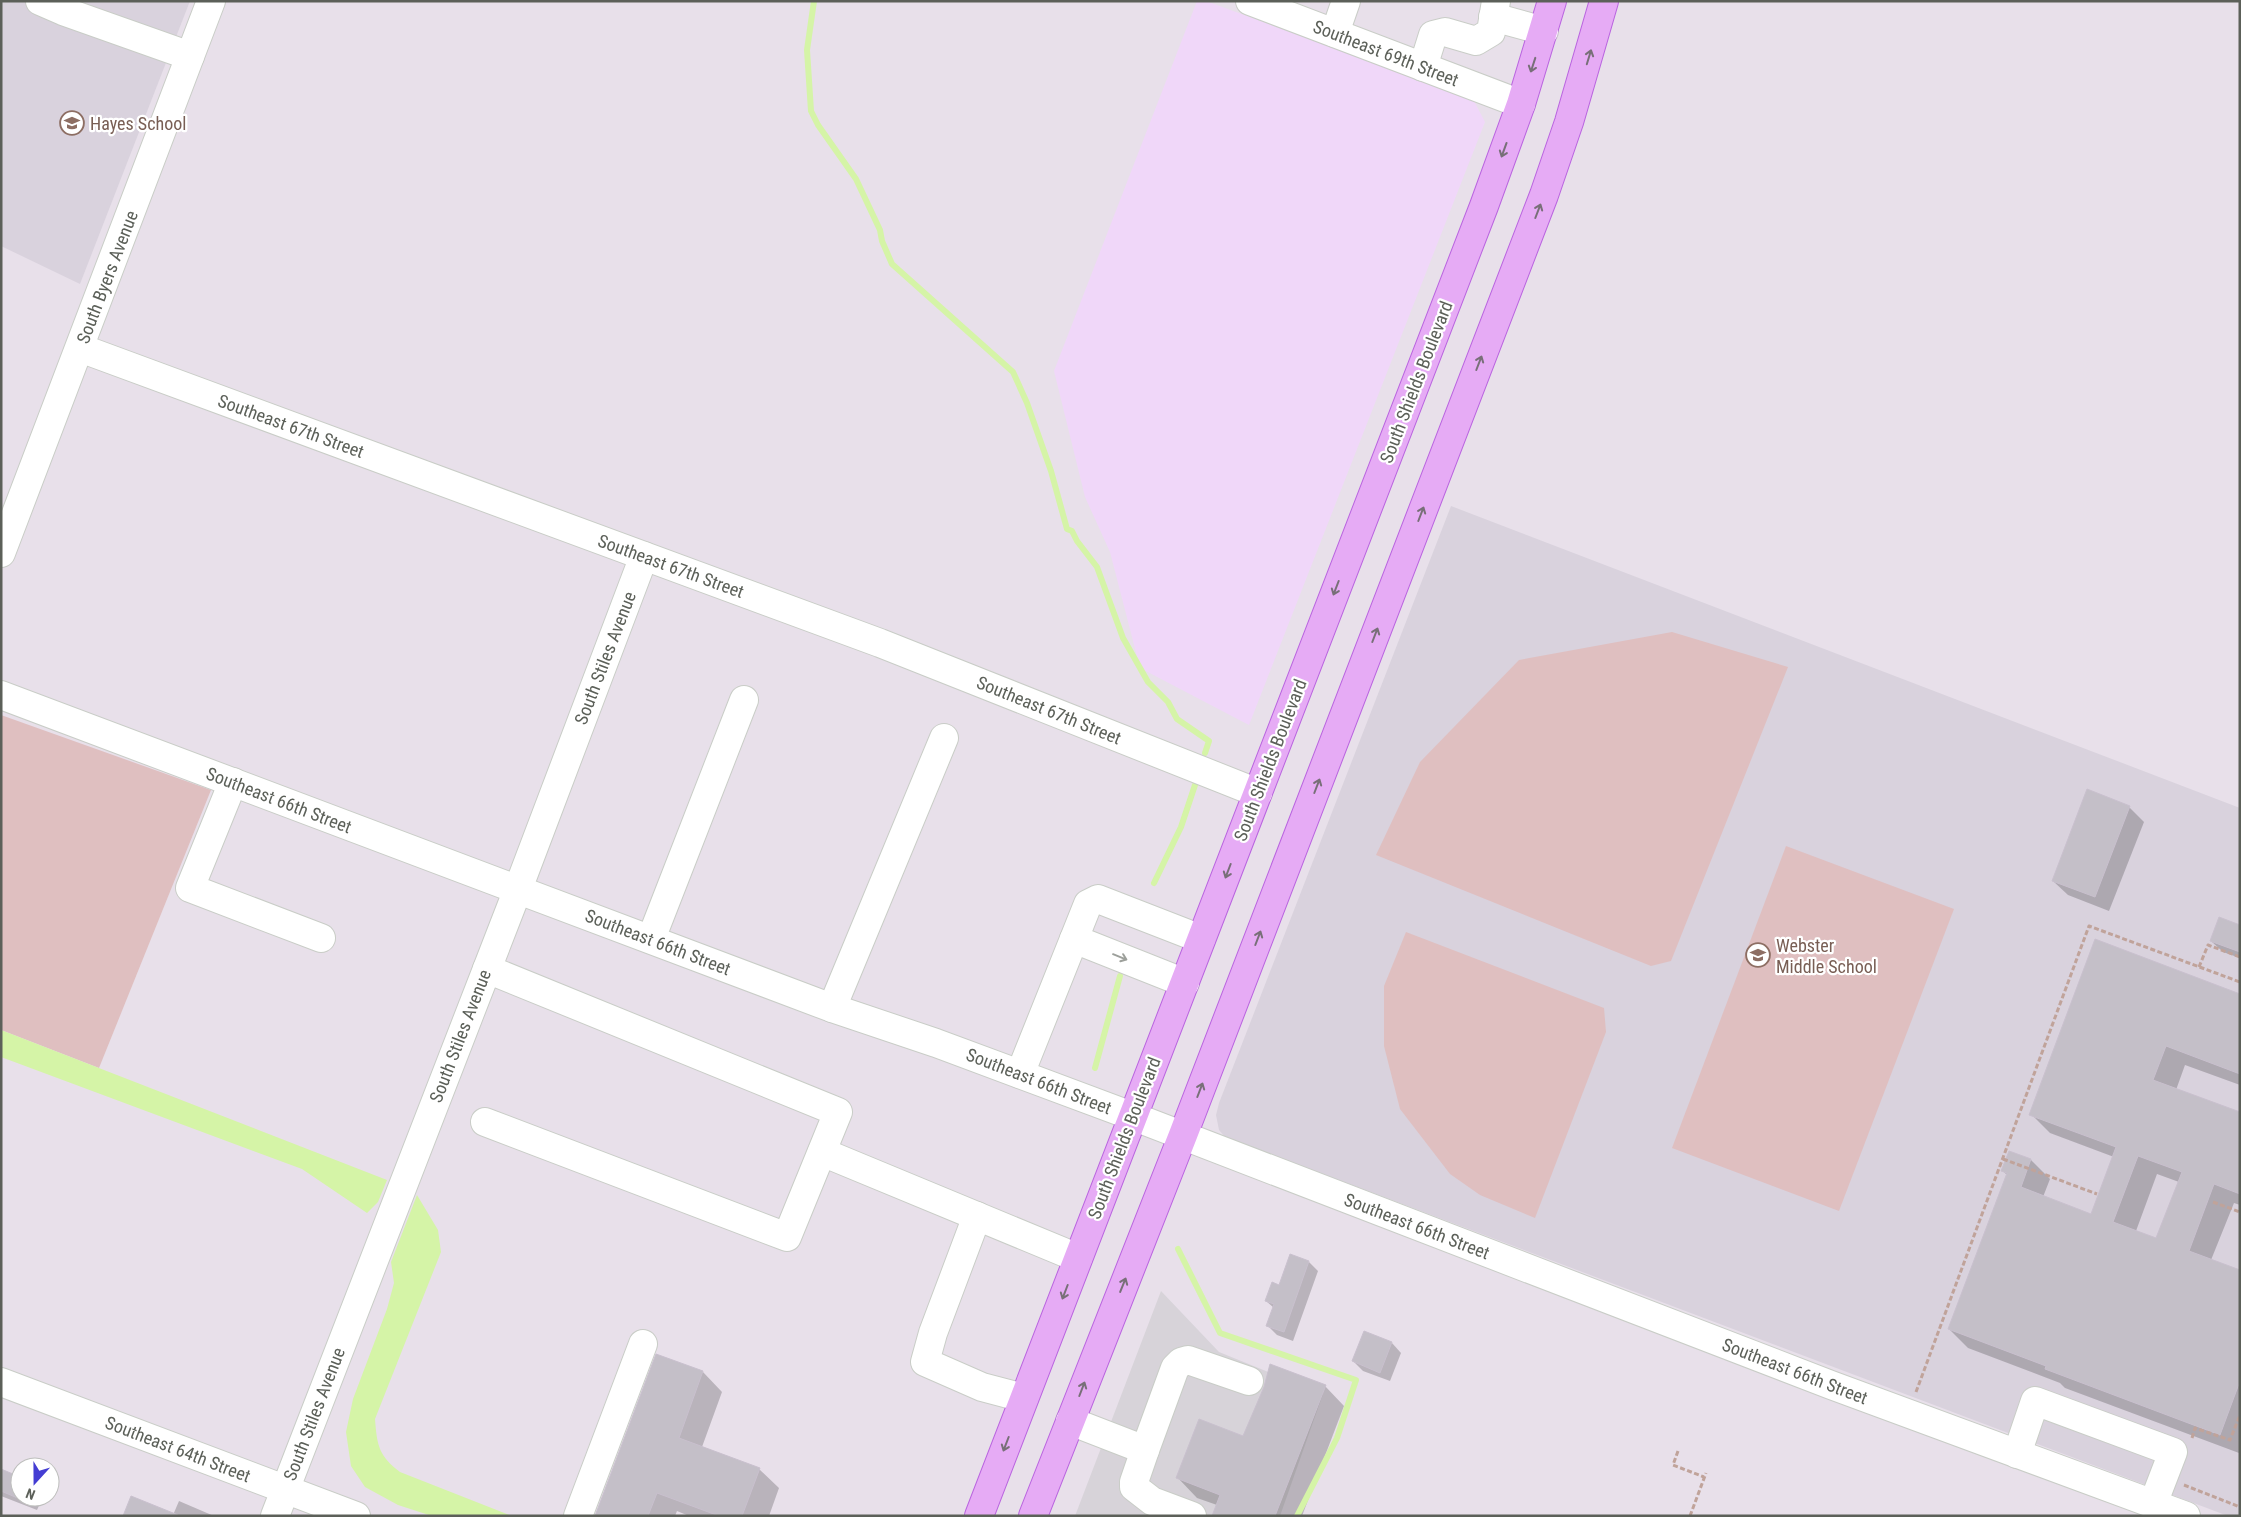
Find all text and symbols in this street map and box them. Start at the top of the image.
street label: Southeast 69th Street [1310,16,1462,90]
one-way arrow [1585,49,1595,65]
one-way arrow [1528,56,1538,72]
school or university icon: Hayes School [59,110,85,136]
place label: Hayes School [90,113,186,134]
one-way arrow [1499,142,1508,157]
one-way arrow [1534,204,1543,219]
street label: South Byers Avenue [72,208,142,346]
street label: South Shields Boulevard [1375,298,1457,466]
one-way arrow [1476,355,1485,370]
street label: Southeast 67th Street [215,390,367,462]
one-way arrow [1417,507,1426,522]
street label: Southeast 67th Street [595,530,747,602]
one-way arrow [1331,581,1340,596]
street label: South Stiles Avenue [570,589,640,727]
one-way arrow [1371,627,1380,643]
street label: Southeast 67th Street [974,671,1124,749]
street label: South Shields Boulevard [1229,676,1311,844]
street label: Southeast 66th Street [203,763,355,837]
one-way arrow [1312,779,1322,794]
one-way arrow [1223,863,1232,878]
street label: Southeast 66th Street [582,905,734,979]
one-way arrow [1254,931,1263,946]
place label: Webster Middle School [1776,935,1877,977]
school or university icon: Webster Middle School [1745,942,1771,968]
one-way arrow [1112,952,1127,962]
street label: South Stiles Avenue [425,967,495,1105]
street label: Southeast 66th Street [963,1044,1115,1118]
street label: South Shields Boulevard [1083,1054,1165,1222]
one-way arrow [1196,1082,1205,1098]
street label: Southeast 66th Street [1341,1189,1493,1263]
one-way arrow [1119,1278,1128,1293]
one-way arrow [1059,1285,1068,1300]
street label: Southeast 66th Street [1719,1334,1871,1408]
street label: South Stiles Avenue [279,1345,349,1483]
one-way arrow [1078,1381,1087,1397]
street label: Southeast 64th Street [102,1412,254,1486]
one-way arrow [1001,1436,1011,1451]
north arrow [10,1457,60,1507]
text: N [23,1485,37,1503]

